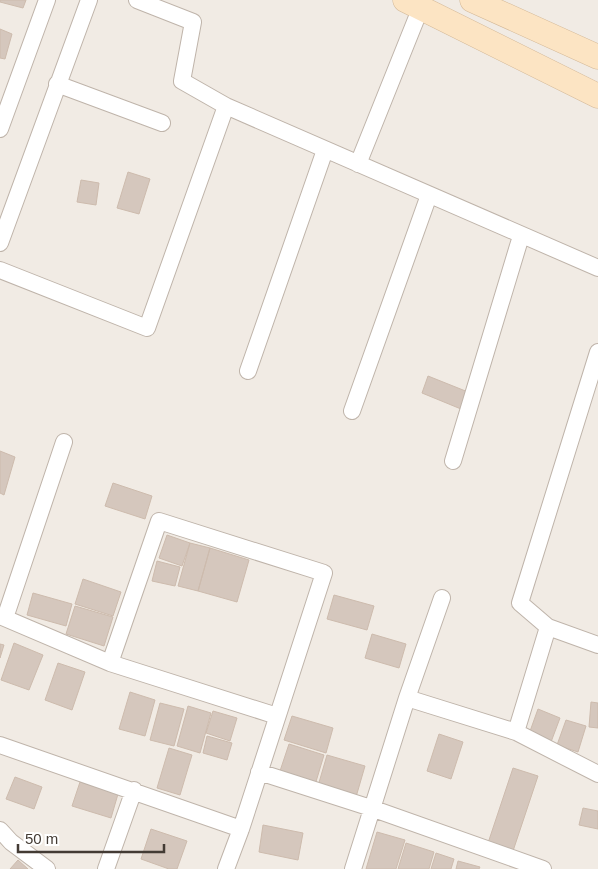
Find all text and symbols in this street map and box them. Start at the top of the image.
scale bar [18,822,164,854]
text: 50 m [25,830,58,847]

